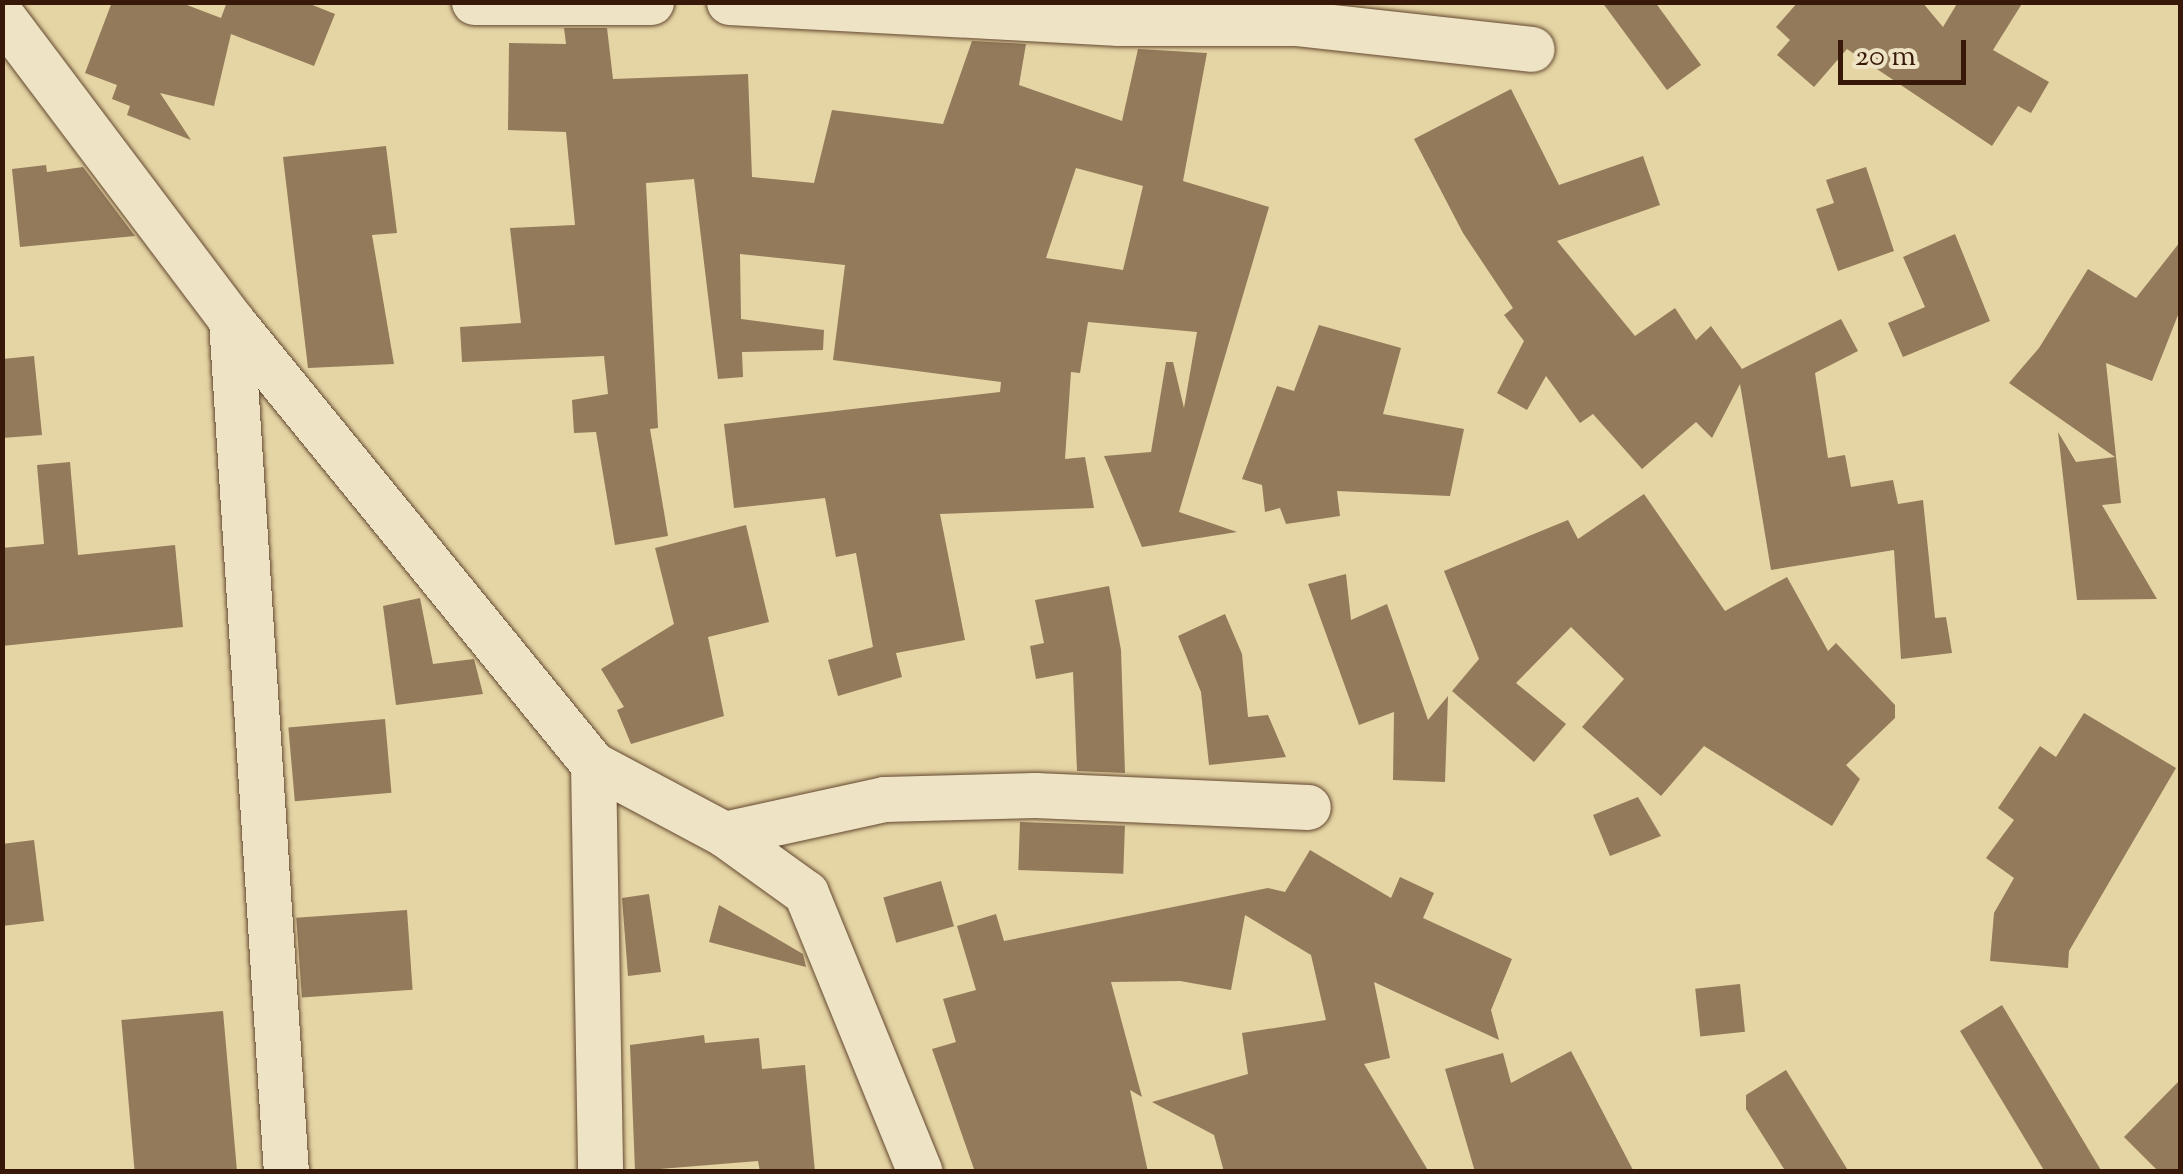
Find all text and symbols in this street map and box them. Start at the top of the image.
scale bar [1843,20,1970,82]
text: 20 m [1855,36,1916,79]

